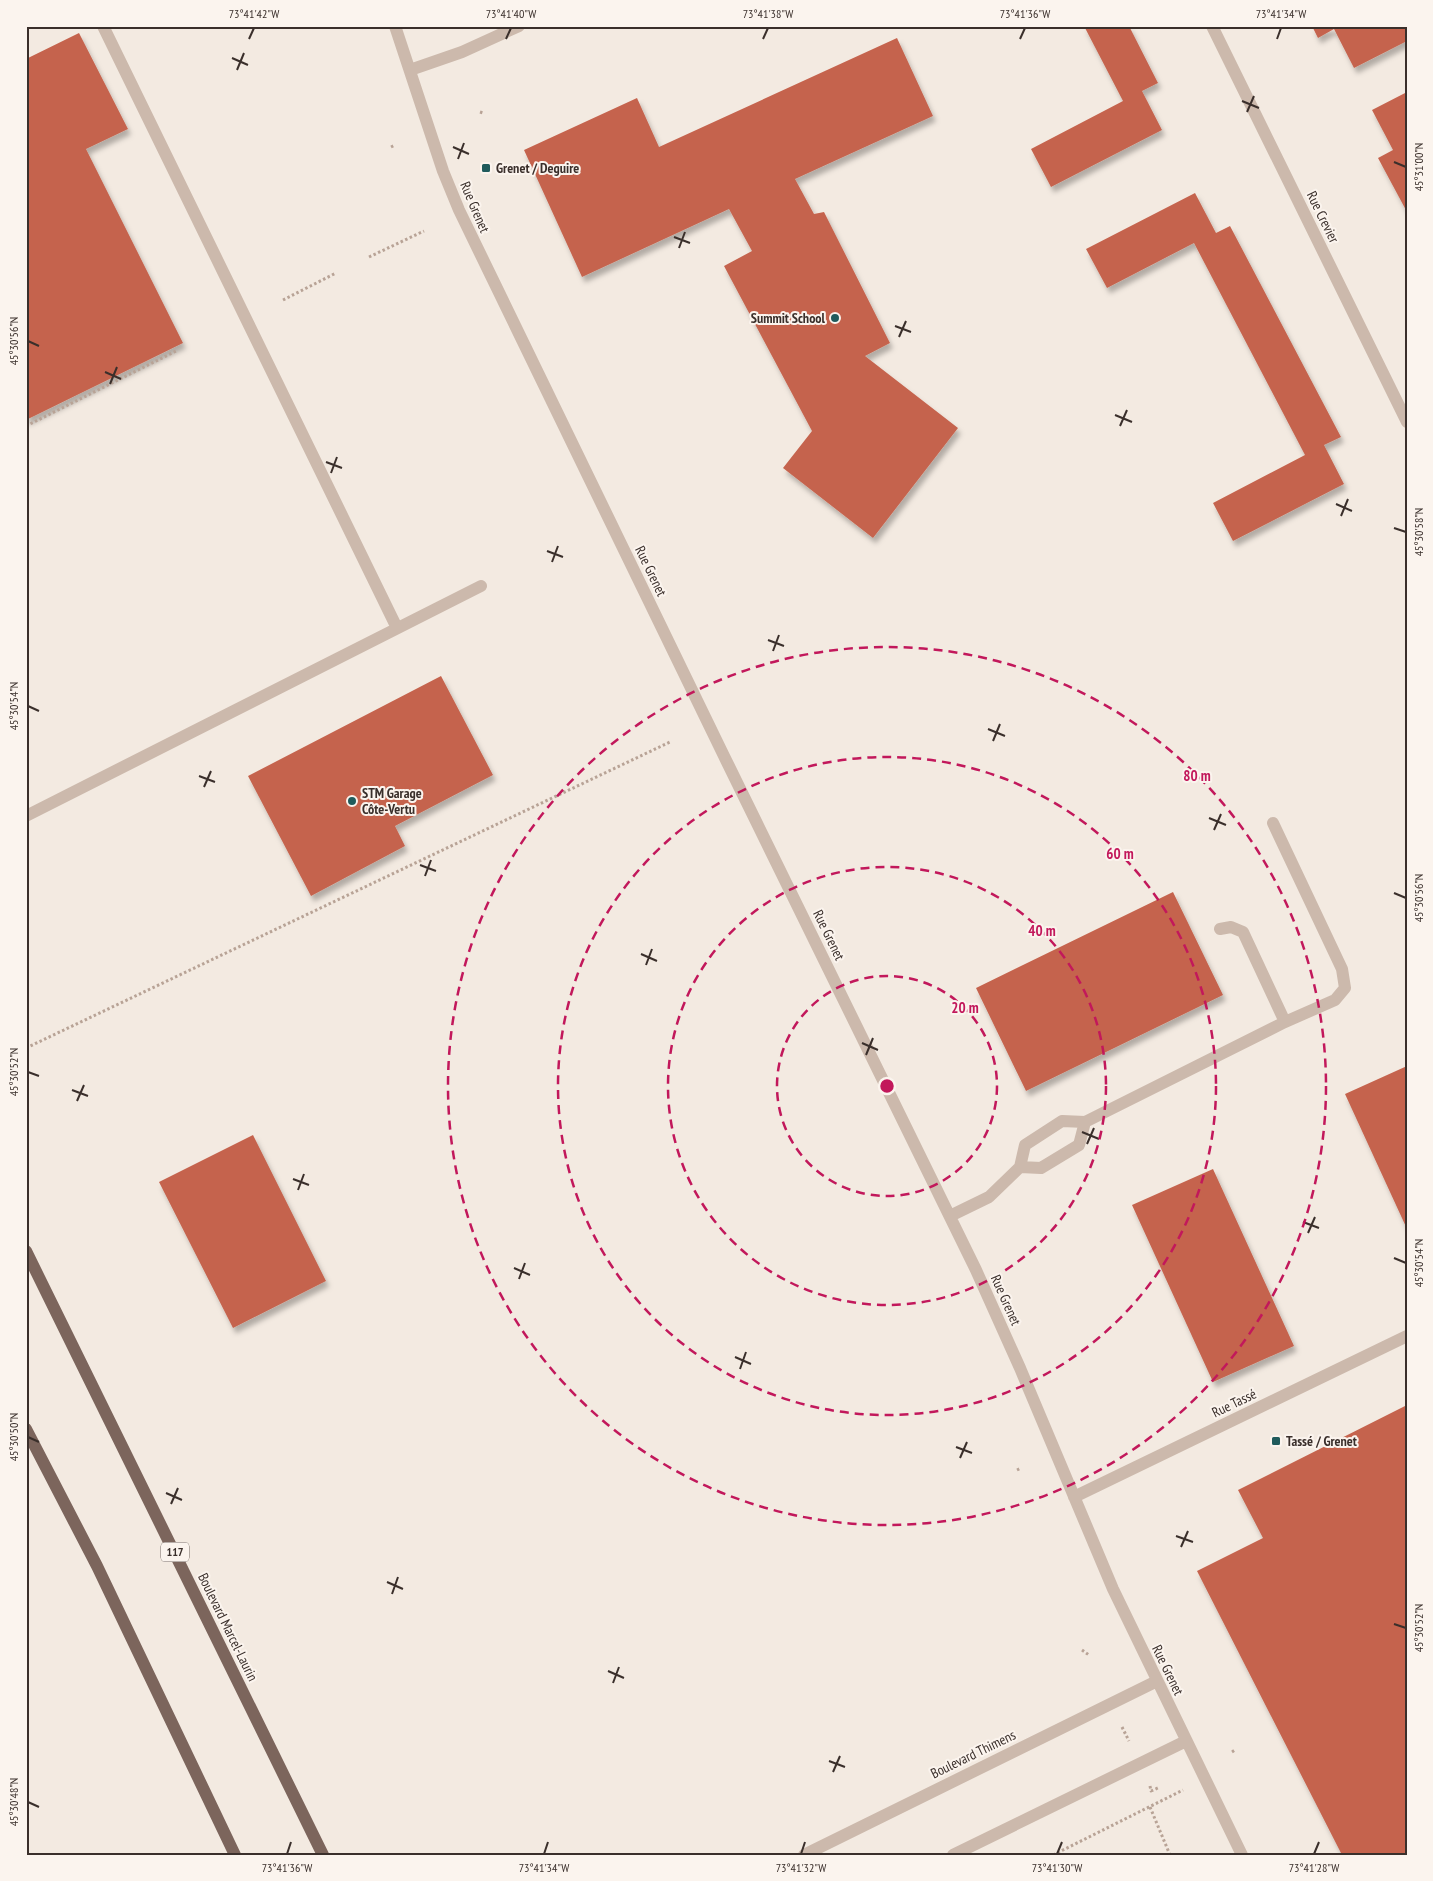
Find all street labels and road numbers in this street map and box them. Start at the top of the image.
street label: Rue Grenet [456,179,494,235]
street label: Rue Crevier [1303,188,1343,246]
street label: Rue Grenet [631,543,671,599]
street label: Rue Grenet [809,907,849,963]
street label: Rue Grenet [987,1272,1025,1328]
street label: Rue Tassé [1209,1384,1259,1421]
road number: 117 [161,1542,189,1561]
street label: Boulevard Marcel-Laurin [194,1570,262,1684]
street label: Rue Grenet [1148,1642,1188,1698]
street label: Boulevard Thimens [928,1726,1019,1782]

